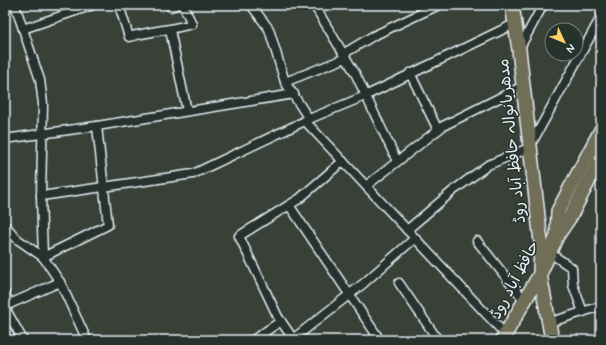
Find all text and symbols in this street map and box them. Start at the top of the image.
north arrow [544,22,584,62]
text: N [563,41,578,56]
street label: مدھریانوالہ حافظ آباد روڈ [493,58,531,224]
street label: حافظ آباد روڈ [486,237,544,323]

